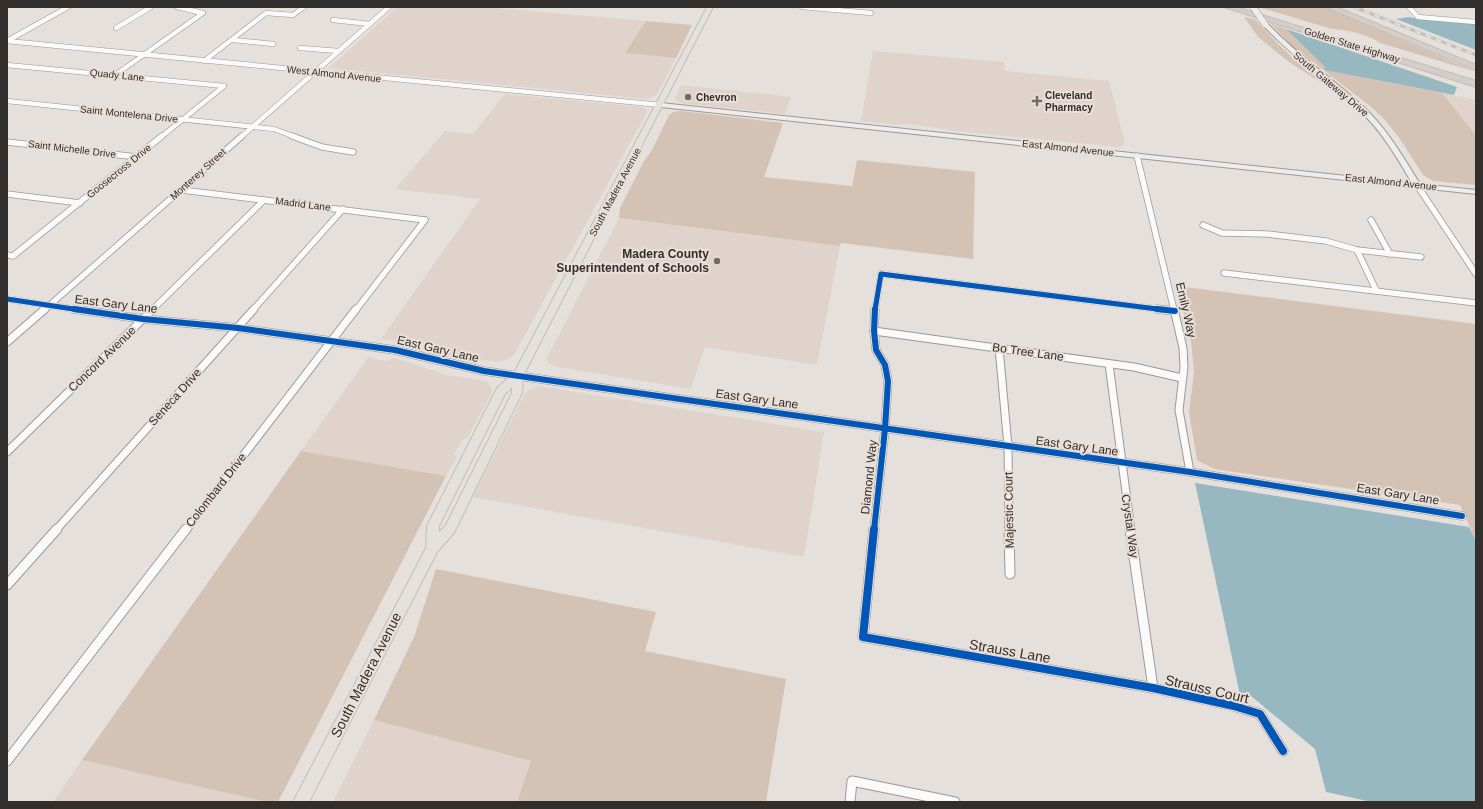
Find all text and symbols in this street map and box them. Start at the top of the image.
street label: Golden State Highway [1303,25,1401,65]
street label: South Gateway Drive [1291,49,1371,119]
street label: West Almond Avenue [286,64,382,84]
street label: Quady Lane [89,67,145,83]
place label: Cleveland Pharmacy [1045,90,1093,113]
marker: Chevron [683,92,693,102]
place label: Chevron [696,92,737,103]
marker: Cleveland Pharmacy [1032,96,1042,106]
street label: Saint Montelena Drive [79,103,179,125]
street label: Saint Michelle Drive [27,138,117,160]
street label: East Almond Avenue [1022,138,1115,158]
street label: Goosecross Drive [85,141,154,200]
street label: South Madera Avenue [587,145,643,238]
street label: Monterey Street [168,146,228,202]
street label: East Almond Avenue [1345,172,1438,192]
street label: Madrid Lane [275,195,332,213]
place label: Madera County Superintendent of Schools [556,247,709,275]
marker: Madera County Superintendent of Schools [712,256,722,266]
street label: Emily Way [1173,281,1199,339]
street label: East Gary Lane [74,292,159,316]
street label: Concord Avenue [65,323,139,395]
street label: East Gary Lane [396,333,481,365]
street label: Bo Tree Lane [991,340,1065,364]
street label: Seneca Drive [146,365,205,428]
street label: East Gary Lane [715,386,800,412]
street label: East Gary Lane [1035,433,1120,459]
street label: Diamond Way [858,439,880,515]
street label: Colombard Drive [183,450,249,530]
street label: Majestic Court [1001,471,1017,548]
street label: East Gary Lane [1356,481,1441,507]
street label: Crystal Way [1119,493,1141,559]
street label: South Madera Avenue [327,610,405,740]
street label: Strauss Lane [968,636,1052,666]
street label: Strauss Court [1164,672,1251,706]

